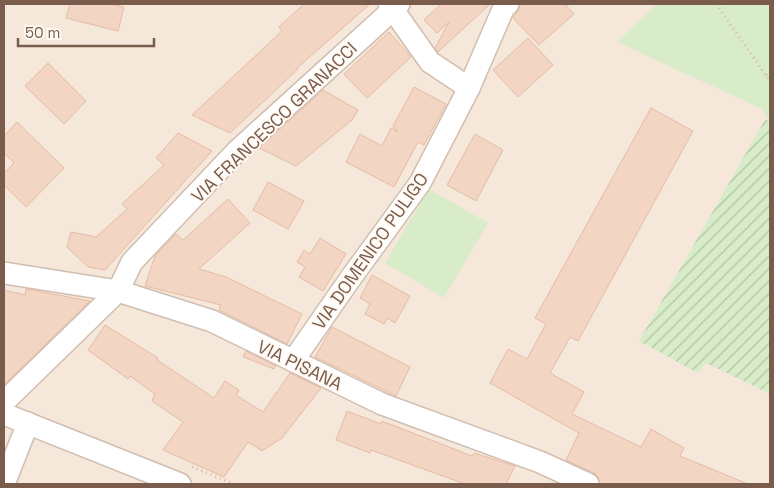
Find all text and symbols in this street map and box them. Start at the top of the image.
scale bar [18,15,154,47]
text: 50 m [25,23,60,42]
street label: VIA FRANCESCO GRANACCI [186,37,362,207]
street label: VIA DOMENICO PULIGO [307,168,433,334]
street label: VIA PISANA [254,334,346,396]

